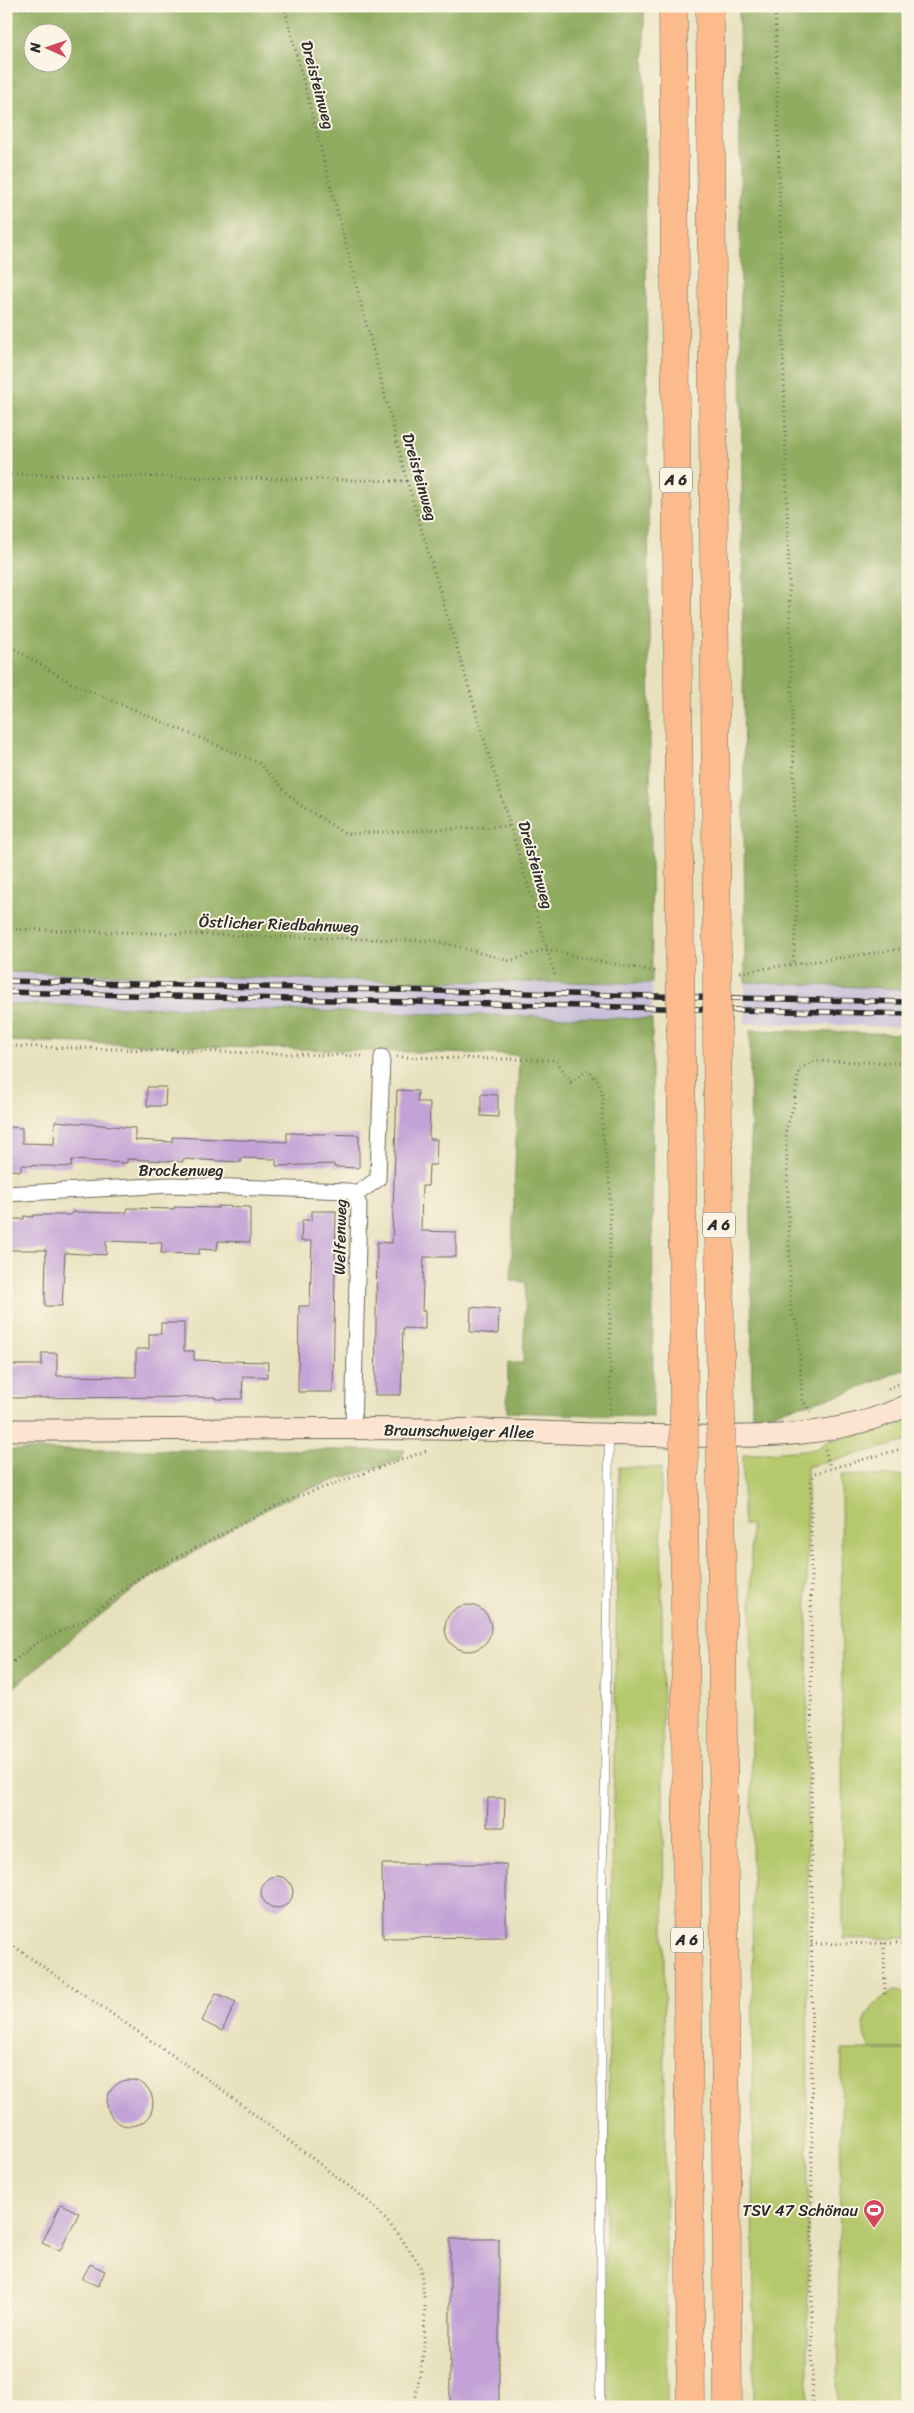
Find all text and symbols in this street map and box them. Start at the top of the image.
north arrow [22,22,72,72]
street label: Dreisteinweg [292,37,344,133]
text: N [23,42,48,54]
street label: Dreisteinweg [394,429,446,525]
road number: A 6 [660,468,692,492]
street label: Dreisteinweg [510,817,562,913]
street label: Östlicher Riedbahnweg [198,907,360,941]
street label: Brockenweg [139,1156,223,1185]
street label: Welfenweg [325,1199,355,1275]
road number: A 6 [703,1212,735,1238]
street label: Braunschweiger Allee [383,1415,535,1447]
road number: A 6 [671,1928,703,1952]
place label: TSV 47 Schönau [742,2196,858,2225]
sports icon: TSV 47 Schönau [862,2198,886,2229]

